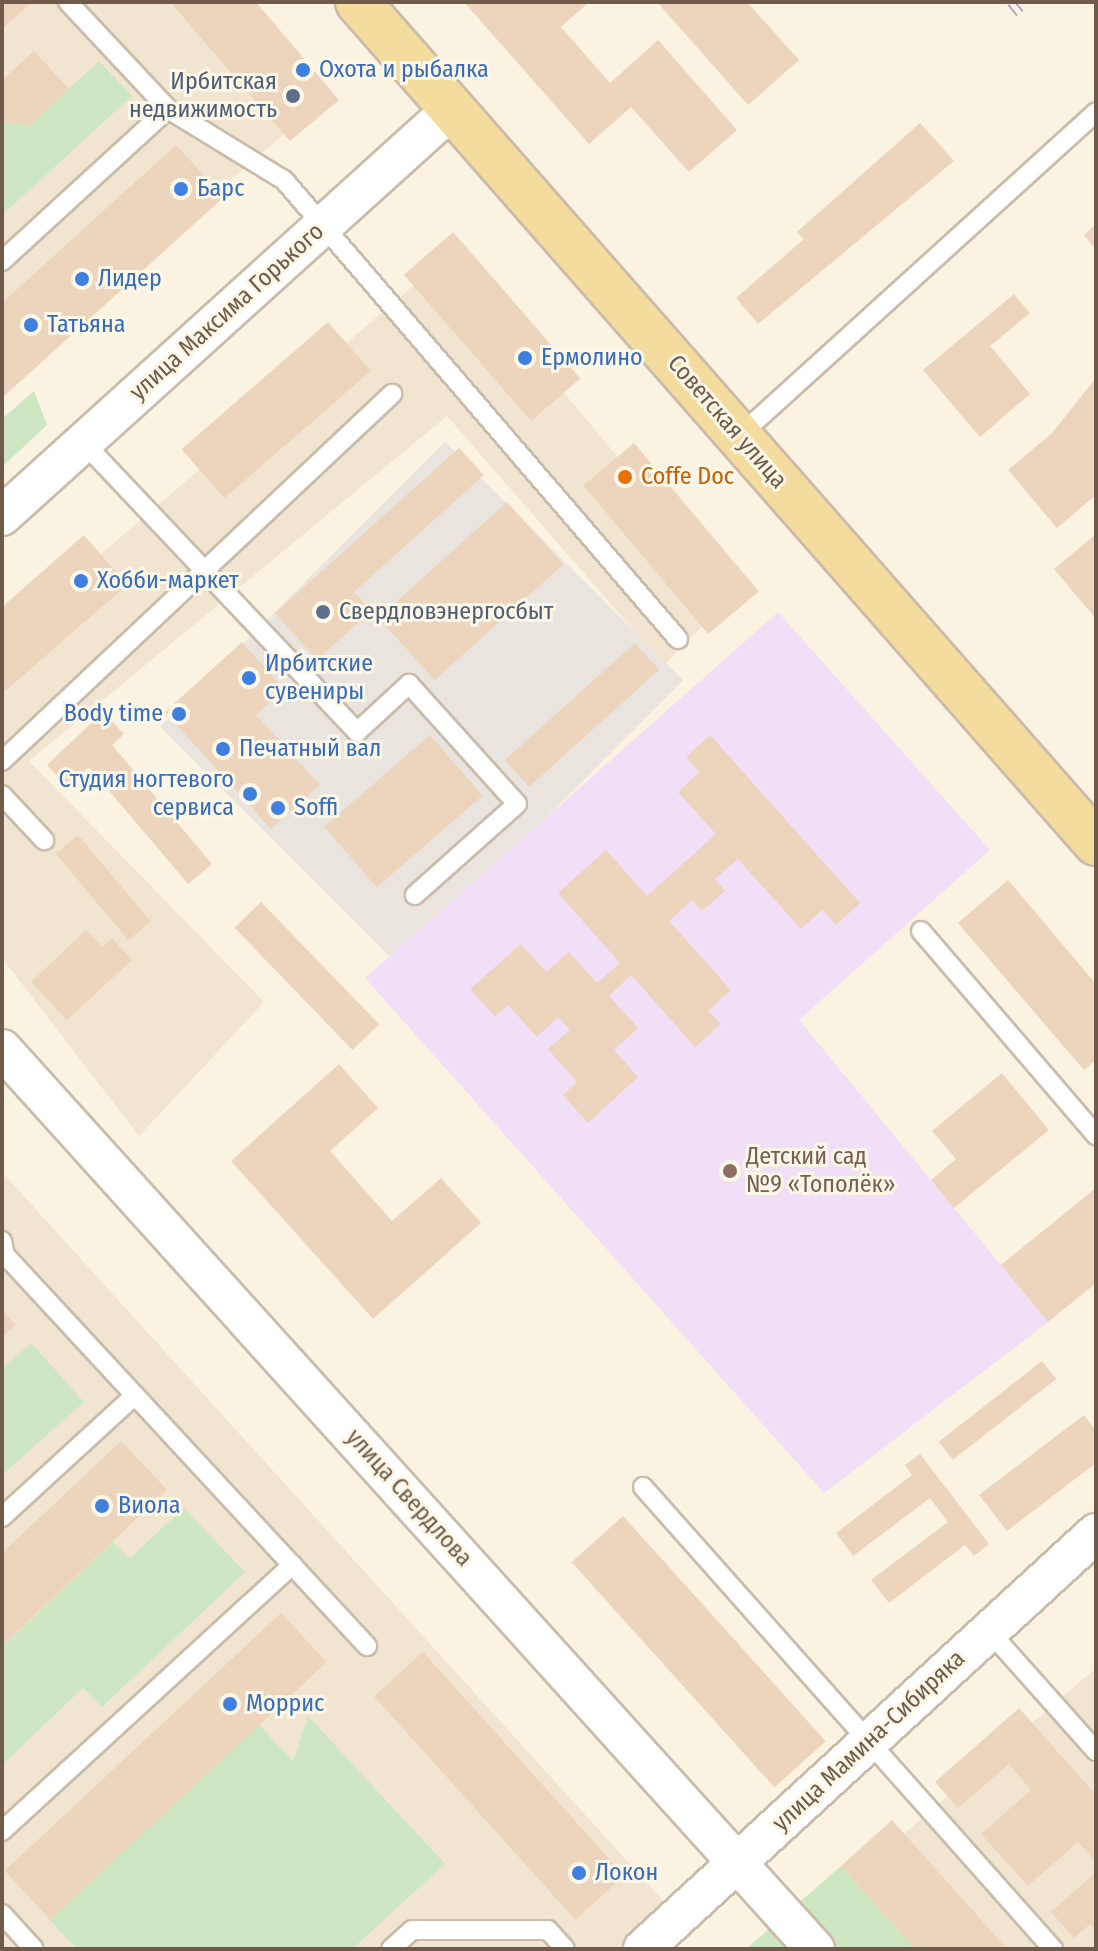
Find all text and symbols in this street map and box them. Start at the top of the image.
place label: Охота и рыбалка [319,56,489,84]
marker: Охота и рыбалка [294,61,312,79]
place label: Ирбитская недвижимость [129,68,277,124]
marker: Ирбитская недвижимость [284,87,302,105]
place label: Барс [197,175,244,203]
marker: Барс [172,180,190,198]
street label: улица Максима Горького [124,217,330,407]
place label: Лидер [98,265,162,293]
marker: Лидер [73,270,91,288]
place label: Татьяна [47,311,125,339]
marker: Татьяна [22,316,40,334]
place label: Ермолино [541,344,643,372]
marker: Ермолино [516,349,534,367]
street label: Советская улица [661,349,793,495]
place label: Coffe Doc [641,463,734,491]
marker: Coffe Doc [616,468,634,486]
place label: Хобби-маркет [97,567,239,595]
marker: Хобби-маркет [72,572,90,590]
place label: Свердловэнергосбыт [339,598,554,626]
marker: Свердловэнергосбыт [314,603,332,621]
place label: Ирбитские сувениры [265,650,373,706]
marker: Ирбитские сувениры [240,669,258,687]
place label: Body time [64,700,163,728]
marker: Body time [170,705,188,723]
place label: Печатный вал [239,735,381,763]
marker: Печатный вал [214,740,232,758]
place label: Студия ногтевого сервиса [58,766,234,822]
marker: Студия ногтевого сервиса [241,785,259,803]
place label: Soffi [294,794,338,822]
marker: Soffi [269,799,287,817]
place label: Детский сад №9 «Тополёк» [746,1143,896,1199]
marker: Детский сад №9 «Тополёк» [721,1162,739,1180]
street label: улица Свердлова [340,1423,478,1573]
place label: Виола [118,1492,180,1520]
marker: Виола [93,1497,111,1515]
street label: улица Мамина-Сибиряка [767,1644,971,1838]
place label: Моррис [246,1690,324,1718]
marker: Моррис [221,1695,239,1713]
place label: Локон [595,1859,658,1887]
marker: Локон [570,1864,588,1882]

